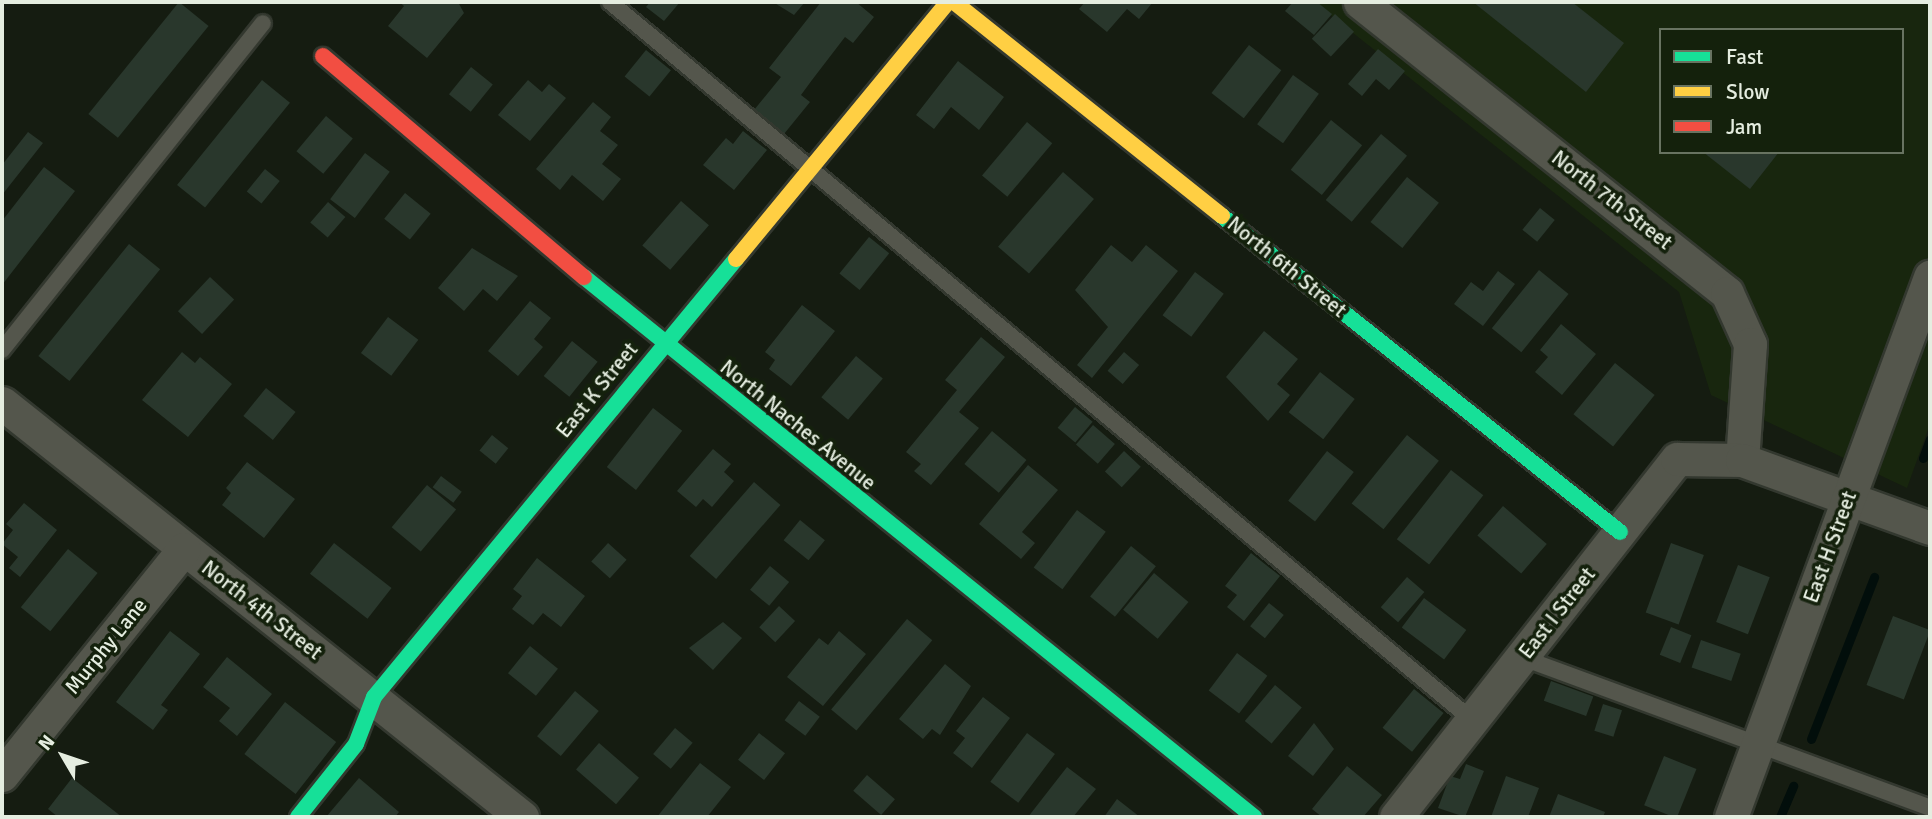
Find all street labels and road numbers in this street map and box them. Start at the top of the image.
street label: North 7th Street [1547,145,1677,255]
street label: North 6th Street [1222,211,1352,323]
street label: East K Street [551,337,643,443]
street label: North Naches Avenue [715,355,881,495]
street label: East H Street [1798,488,1862,606]
street label: North 4th Street [197,555,327,665]
street label: East I Street [1514,562,1600,664]
street label: Murphy Lane [60,593,152,699]

